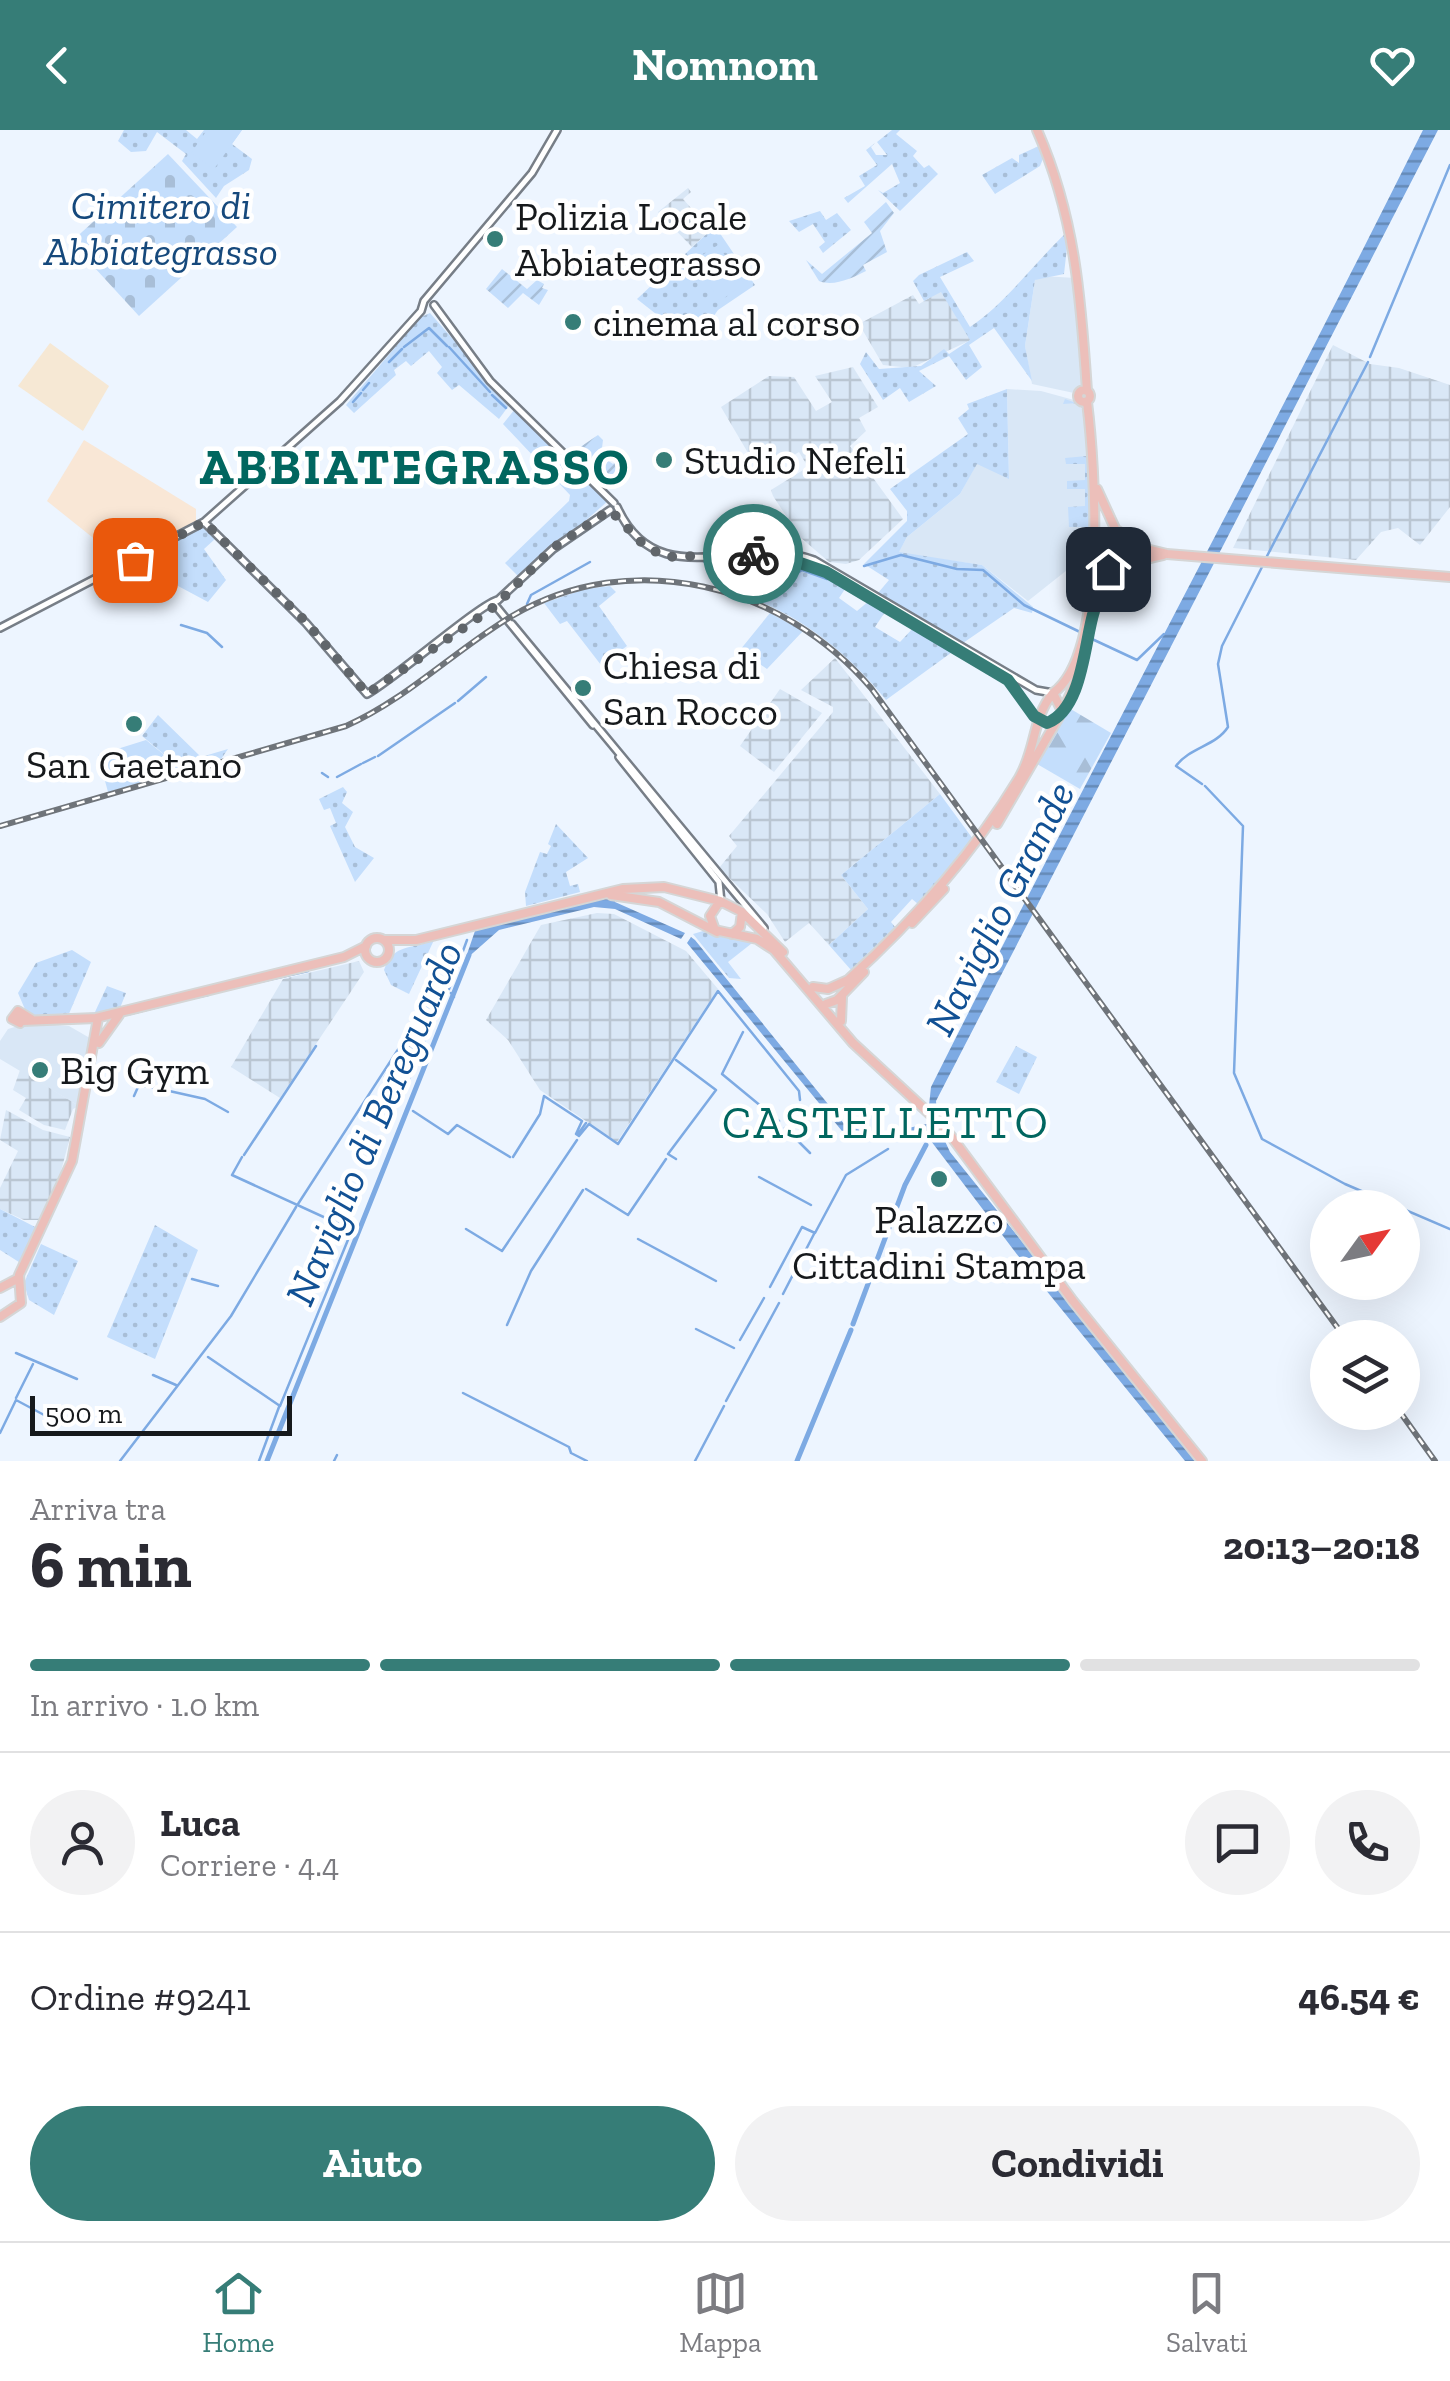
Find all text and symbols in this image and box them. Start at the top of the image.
icon: back [30,38,85,93]
text: Nomnom [632,38,818,92]
icon: heart [1365,38,1420,93]
park label: Cimitero di Abbiategrasso [43,181,278,275]
place label: Polizia Locale Abbiategrasso [515,192,761,286]
marker: Polizia Locale Abbiategrasso [484,228,506,250]
place label: cinema al corso [593,298,860,346]
marker: cinema al corso [562,311,584,333]
place label: Studio Nefeli [684,436,906,484]
district label: ABBIATEGRASSO [199,437,631,497]
marker: Studio Nefeli [653,449,675,471]
courier [703,504,803,604]
pin [93,518,178,603]
icon: bike [726,527,781,582]
pin [1066,527,1151,612]
icon: bag [108,533,163,588]
icon: home [1081,542,1136,597]
place label: Chiesa di San Rocco [603,641,778,735]
marker: Chiesa di San Rocco [572,677,594,699]
marker: San Gaetano [123,713,145,735]
place label: San Gaetano [26,740,242,788]
water label: Naviglio Grande [914,773,1085,1044]
water label: Naviglio di Bereguardo [274,934,473,1313]
place label: Big Gym [60,1046,209,1094]
marker: Big Gym [29,1059,51,1081]
district label: CASTELLETTO [722,1096,1050,1150]
marker: Palazzo Cittadini Stampa [928,1168,950,1190]
north arrow [1310,1190,1420,1300]
map controls [1310,1190,1420,1430]
place label: Palazzo Cittadini Stampa [792,1195,1086,1289]
button: layers [1310,1320,1420,1430]
scale bar [30,1391,292,1436]
text: 500 m [45,1397,122,1430]
text: Arriva tra [30,1490,166,1528]
text: 20:13–20:18 [1223,1523,1420,1569]
text: 6 min [30,1526,192,1604]
text: In arrivo · 1.0 km [30,1686,259,1724]
button: person [30,1790,135,1895]
button: chat [1185,1790,1290,1895]
button: phone [1315,1790,1420,1895]
text: Luca [160,1800,240,1846]
text: Corriere · 4.4 [160,1846,339,1884]
text: Ordine #9241 [30,1974,251,2020]
text: 46.54 € [1298,1974,1420,2020]
button: Aiuto [30,2106,715,2221]
button: Condividi [735,2106,1420,2221]
tab: Home [202,2266,275,2359]
tab: Mappa [679,2266,761,2359]
tab: Salvati [1166,2266,1248,2359]

